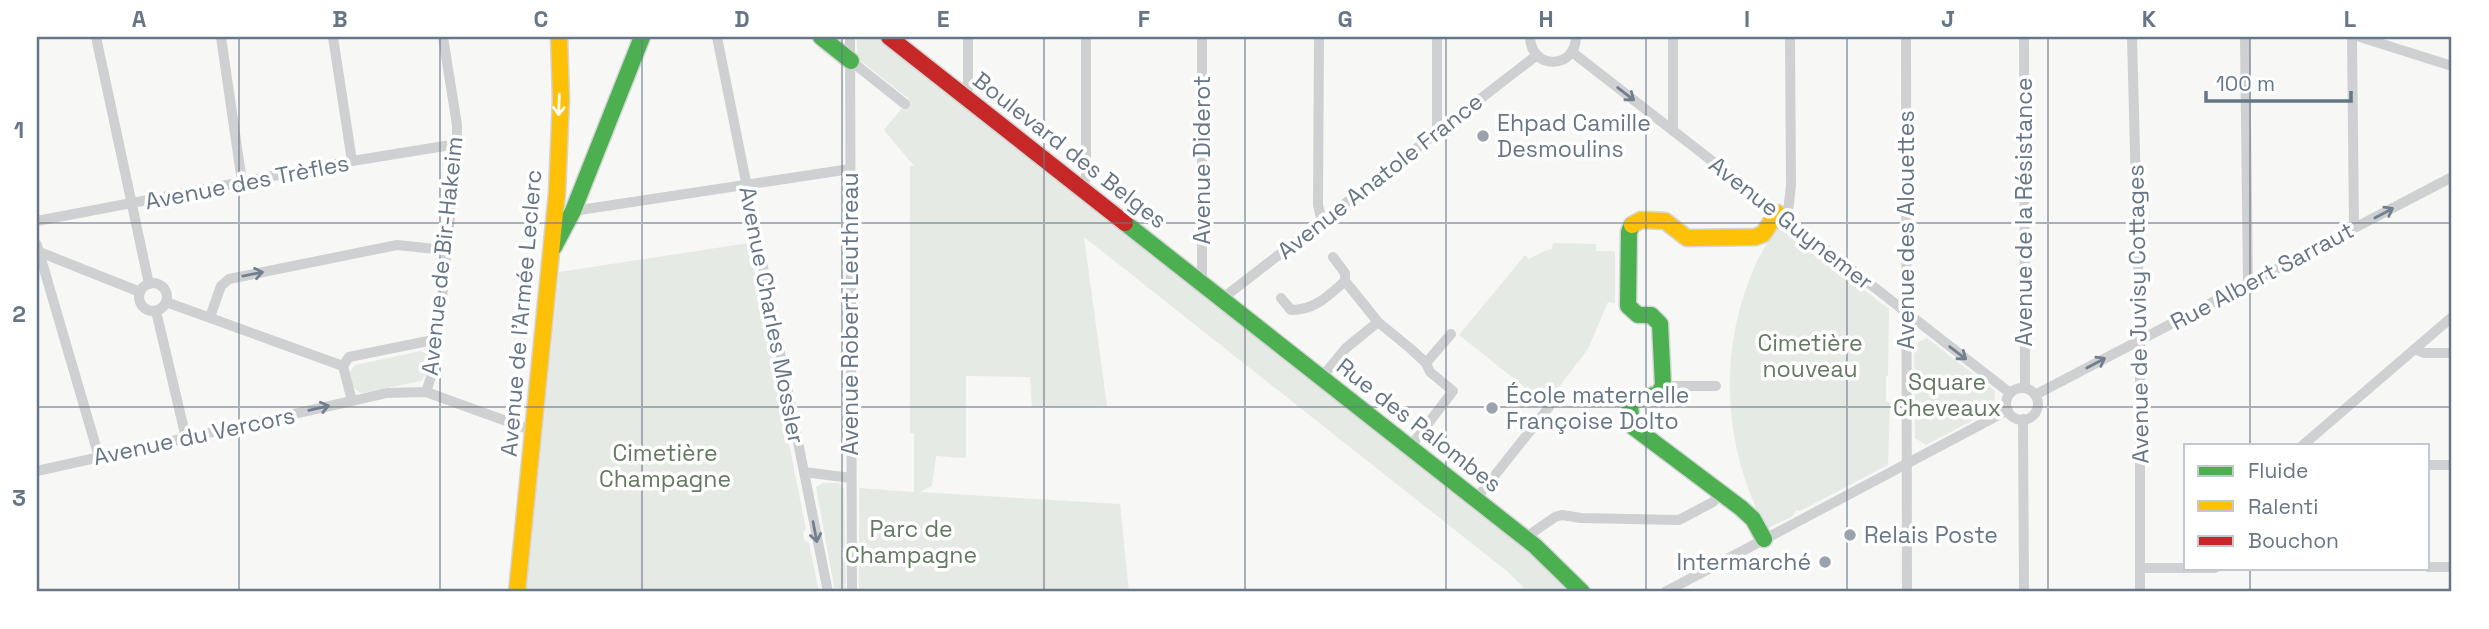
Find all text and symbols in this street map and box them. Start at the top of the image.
text: A [132,4,147,34]
text: B [332,4,348,34]
text: C [534,4,548,34]
text: D [734,4,750,34]
text: E [937,4,949,34]
text: F [1138,4,1150,34]
text: G [1337,4,1353,34]
text: H [1538,4,1554,34]
text: I [1744,4,1750,34]
text: J [1941,4,1955,34]
text: K [2142,4,2157,34]
text: L [2344,4,2356,34]
scale bar [2206,60,2351,104]
street label: Boulevard des Belges [967,65,1173,235]
text: 100 m [2216,70,2275,97]
street label: Avenue Diderot [1187,75,1217,245]
street label: Avenue de la Résistance [2009,77,2039,347]
street label: Avenue Anatole France [1271,86,1489,266]
one-way arrow [1616,87,1635,102]
one-way arrow [553,93,566,116]
place label: Ehpad Camille Desmoulins [1497,108,1651,164]
street label: Avenue des Alouettes [1891,110,1921,350]
text: 1 [14,115,24,145]
marker: Ehpad Camille Desmoulins [1475,128,1491,144]
street label: Avenue de Bir-Hakeim [415,135,469,377]
street label: Avenue des Trèfles [142,148,352,216]
street label: Avenue Guynemer [1703,150,1879,296]
street label: Avenue de Juvisy Cottages [2120,164,2156,464]
street label: Avenue de l'Armée Leclerc [494,168,548,458]
street label: Avenue Robert Leuthreau [835,172,865,456]
street label: Avenue Charles Mossler [732,184,812,446]
one-way arrow [2373,205,2394,219]
street label: Rue Albert Sarraut [2165,215,2359,337]
one-way arrow [241,267,264,281]
text: 2 [12,299,26,329]
park label: Cimetière nouveau [1757,328,1863,384]
one-way arrow [1948,345,1967,360]
street label: Rue des Palombes [1330,351,1508,499]
one-way arrow [2085,356,2106,370]
park label: Square Cheveaux [1893,367,2001,423]
place label: École maternelle Françoise Dolto [1506,380,1689,436]
street label: Avenue du Vercors [90,400,298,472]
marker: École maternelle Françoise Dolto [1484,400,1500,416]
one-way arrow [307,401,330,414]
park label: Cimetière Champagne [599,438,731,494]
legend [2184,444,2430,570]
text: Fluide [2248,457,2308,484]
text: 3 [12,483,26,513]
text: Ralenti [2248,493,2318,520]
park label: Parc de Champagne [845,514,977,570]
one-way arrow [809,520,823,543]
place label: Relais Poste [1864,520,1998,550]
marker: Relais Poste [1842,527,1858,543]
text: Bouchon [2248,527,2339,554]
place label: Intermarché [1676,547,1811,577]
marker: Intermarché [1817,554,1833,570]

